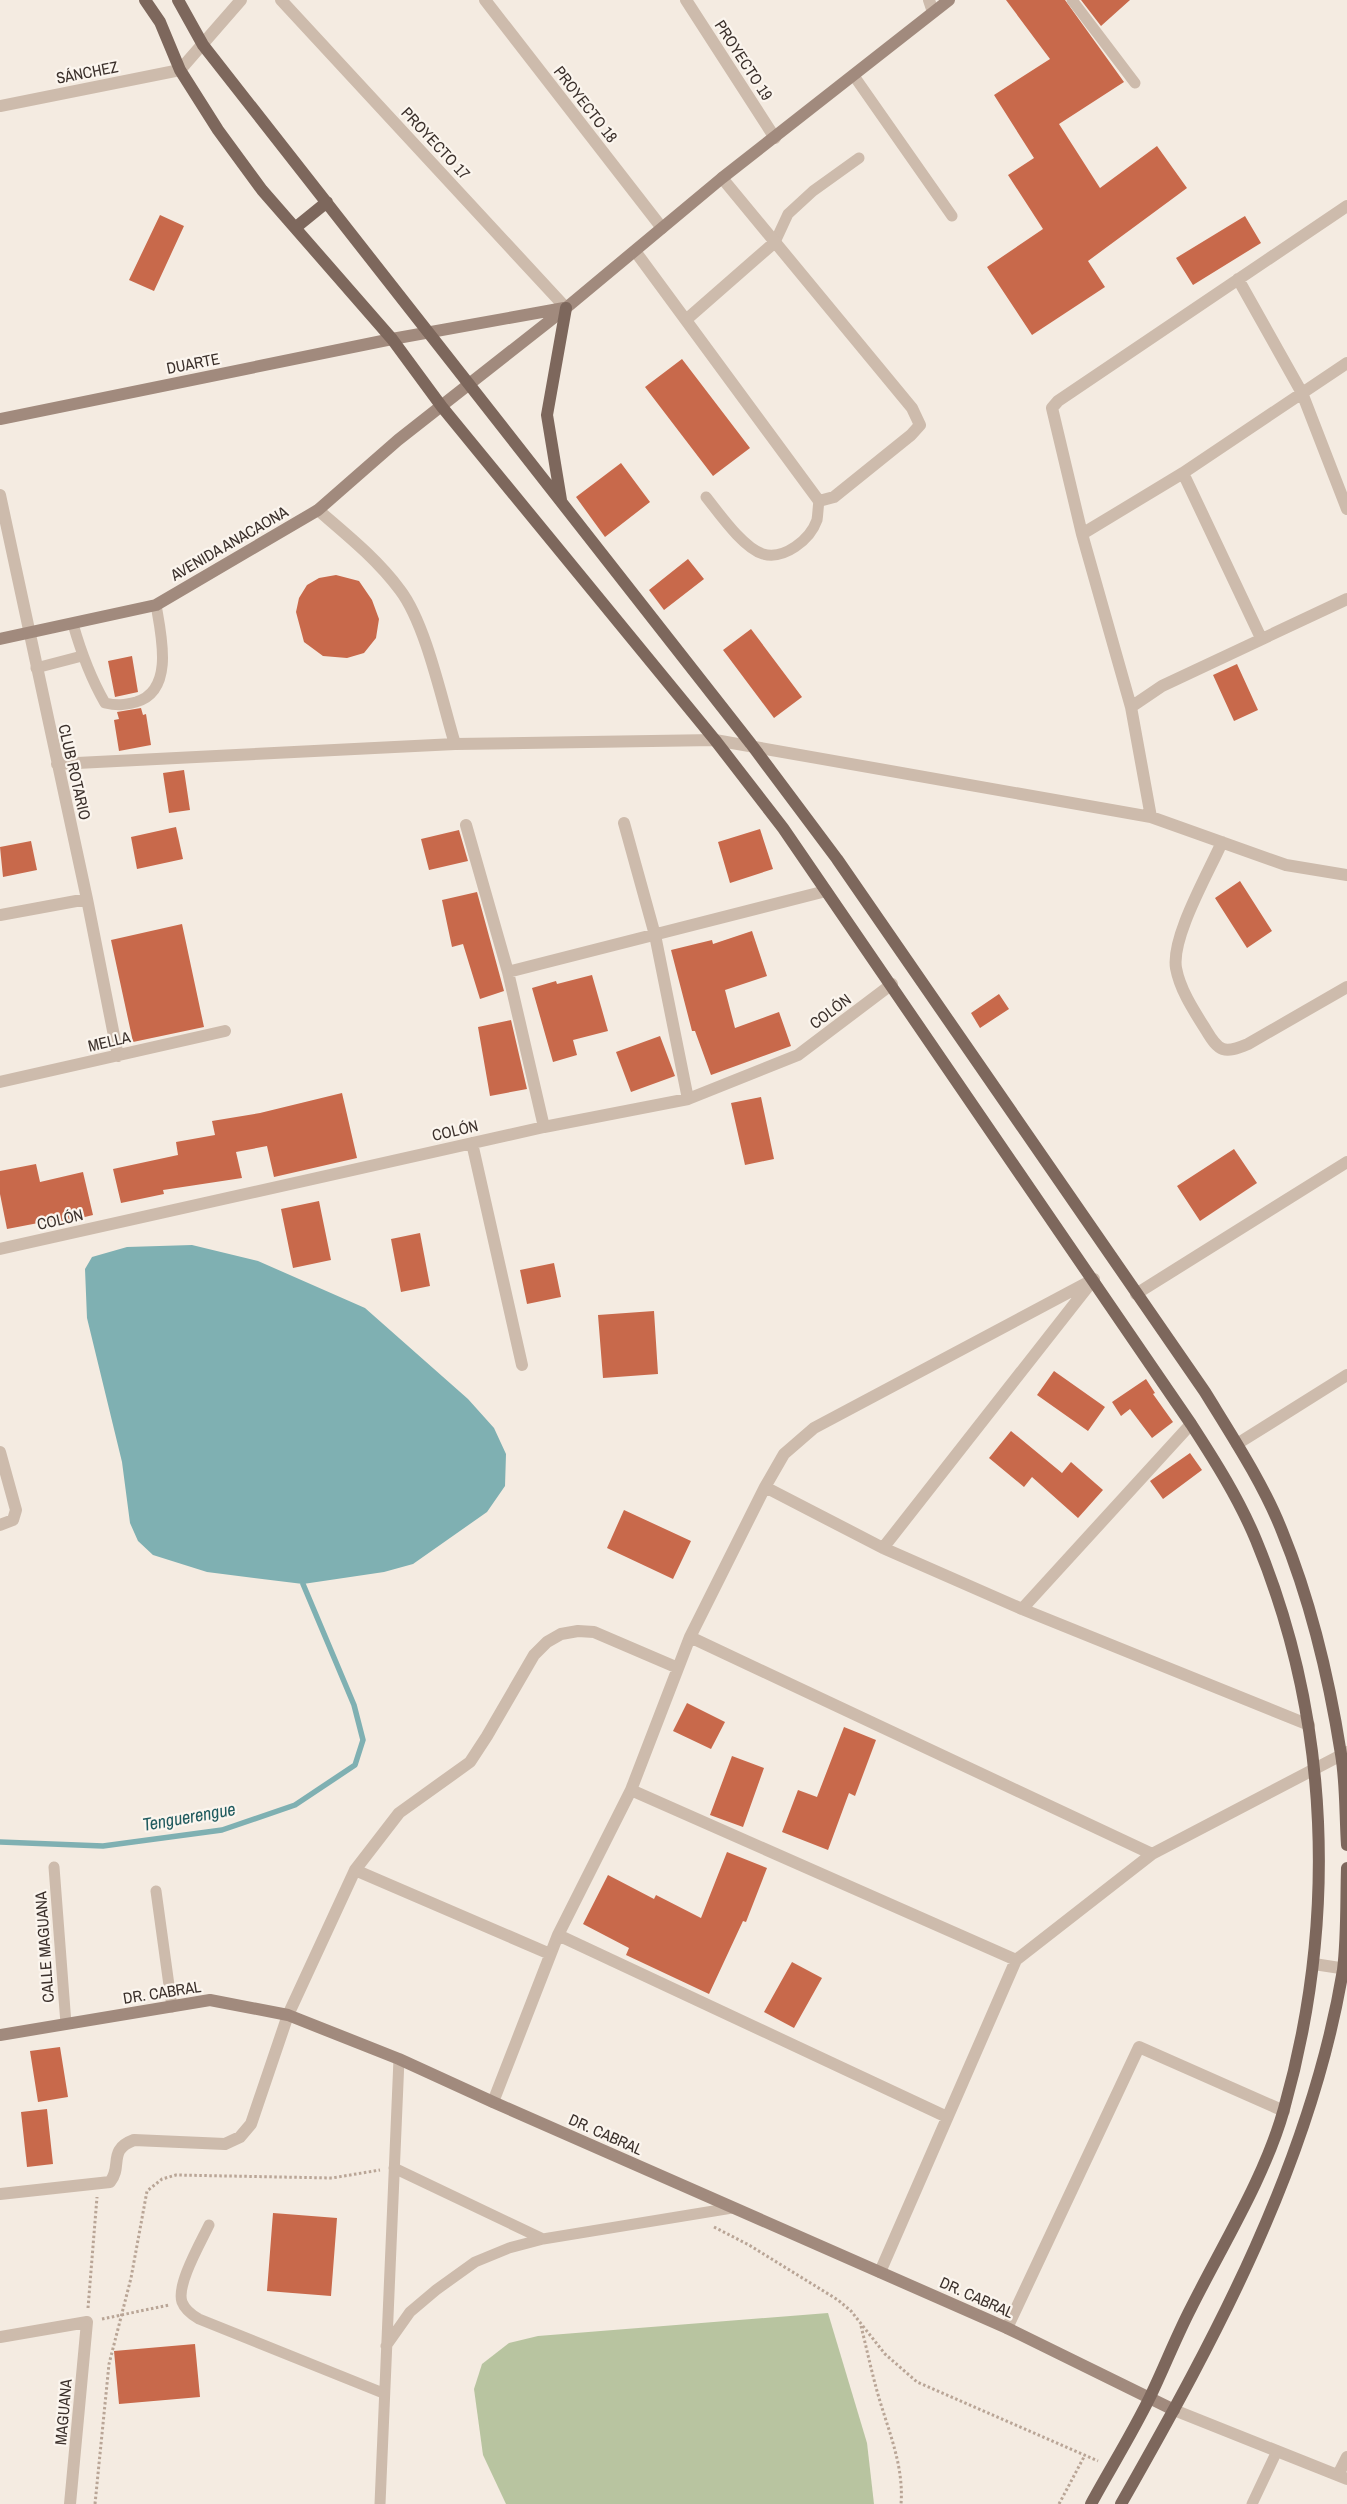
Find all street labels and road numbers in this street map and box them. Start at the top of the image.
street label: PROYECTO 19 [710,16,778,104]
street label: SÁNCHEZ [54,55,120,89]
street label: PROYECTO 18 [549,61,623,147]
street label: PROYECTO 17 [397,102,475,184]
street label: DUARTE [165,347,221,379]
street label: AVENIDA ANACAONA [165,500,292,586]
street label: CLUB ROTARIO [53,722,97,822]
street label: COLÓN [805,988,855,1034]
street label: MELLA [86,1025,133,1057]
street label: COLÓN [430,1114,480,1146]
street label: COLÓN [35,1203,85,1235]
street label: CALLE MAGUANA [29,1890,59,2003]
street label: DR. CABRAL [121,1975,203,2009]
street label: DR. CABRAL [566,2108,647,2160]
street label: DR. CABRAL [937,2271,1018,2323]
street label: MAGUANA [49,2378,77,2446]

